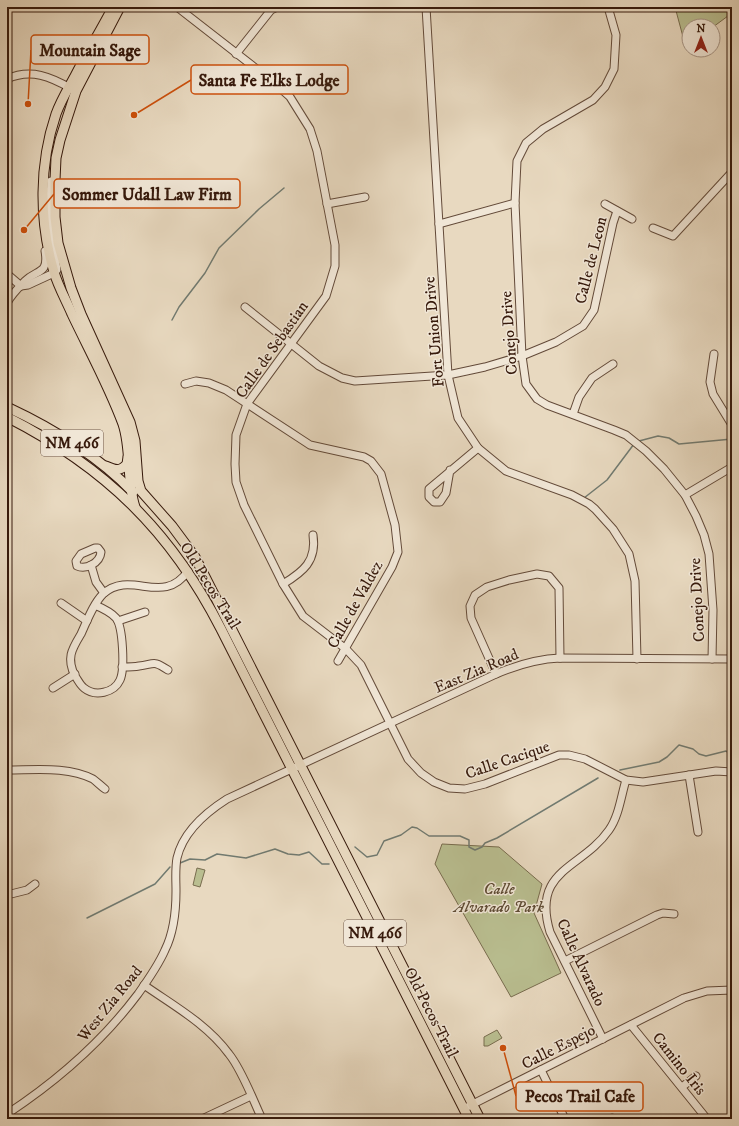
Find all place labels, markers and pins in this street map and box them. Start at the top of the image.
callout: Mountain Sage [31,35,149,64]
callout: Santa Fe Elks Lodge [191,65,348,94]
callout: Sommer Udall Law Firm [54,179,240,208]
callout: Pecos Trail Cafe [516,1082,643,1111]

